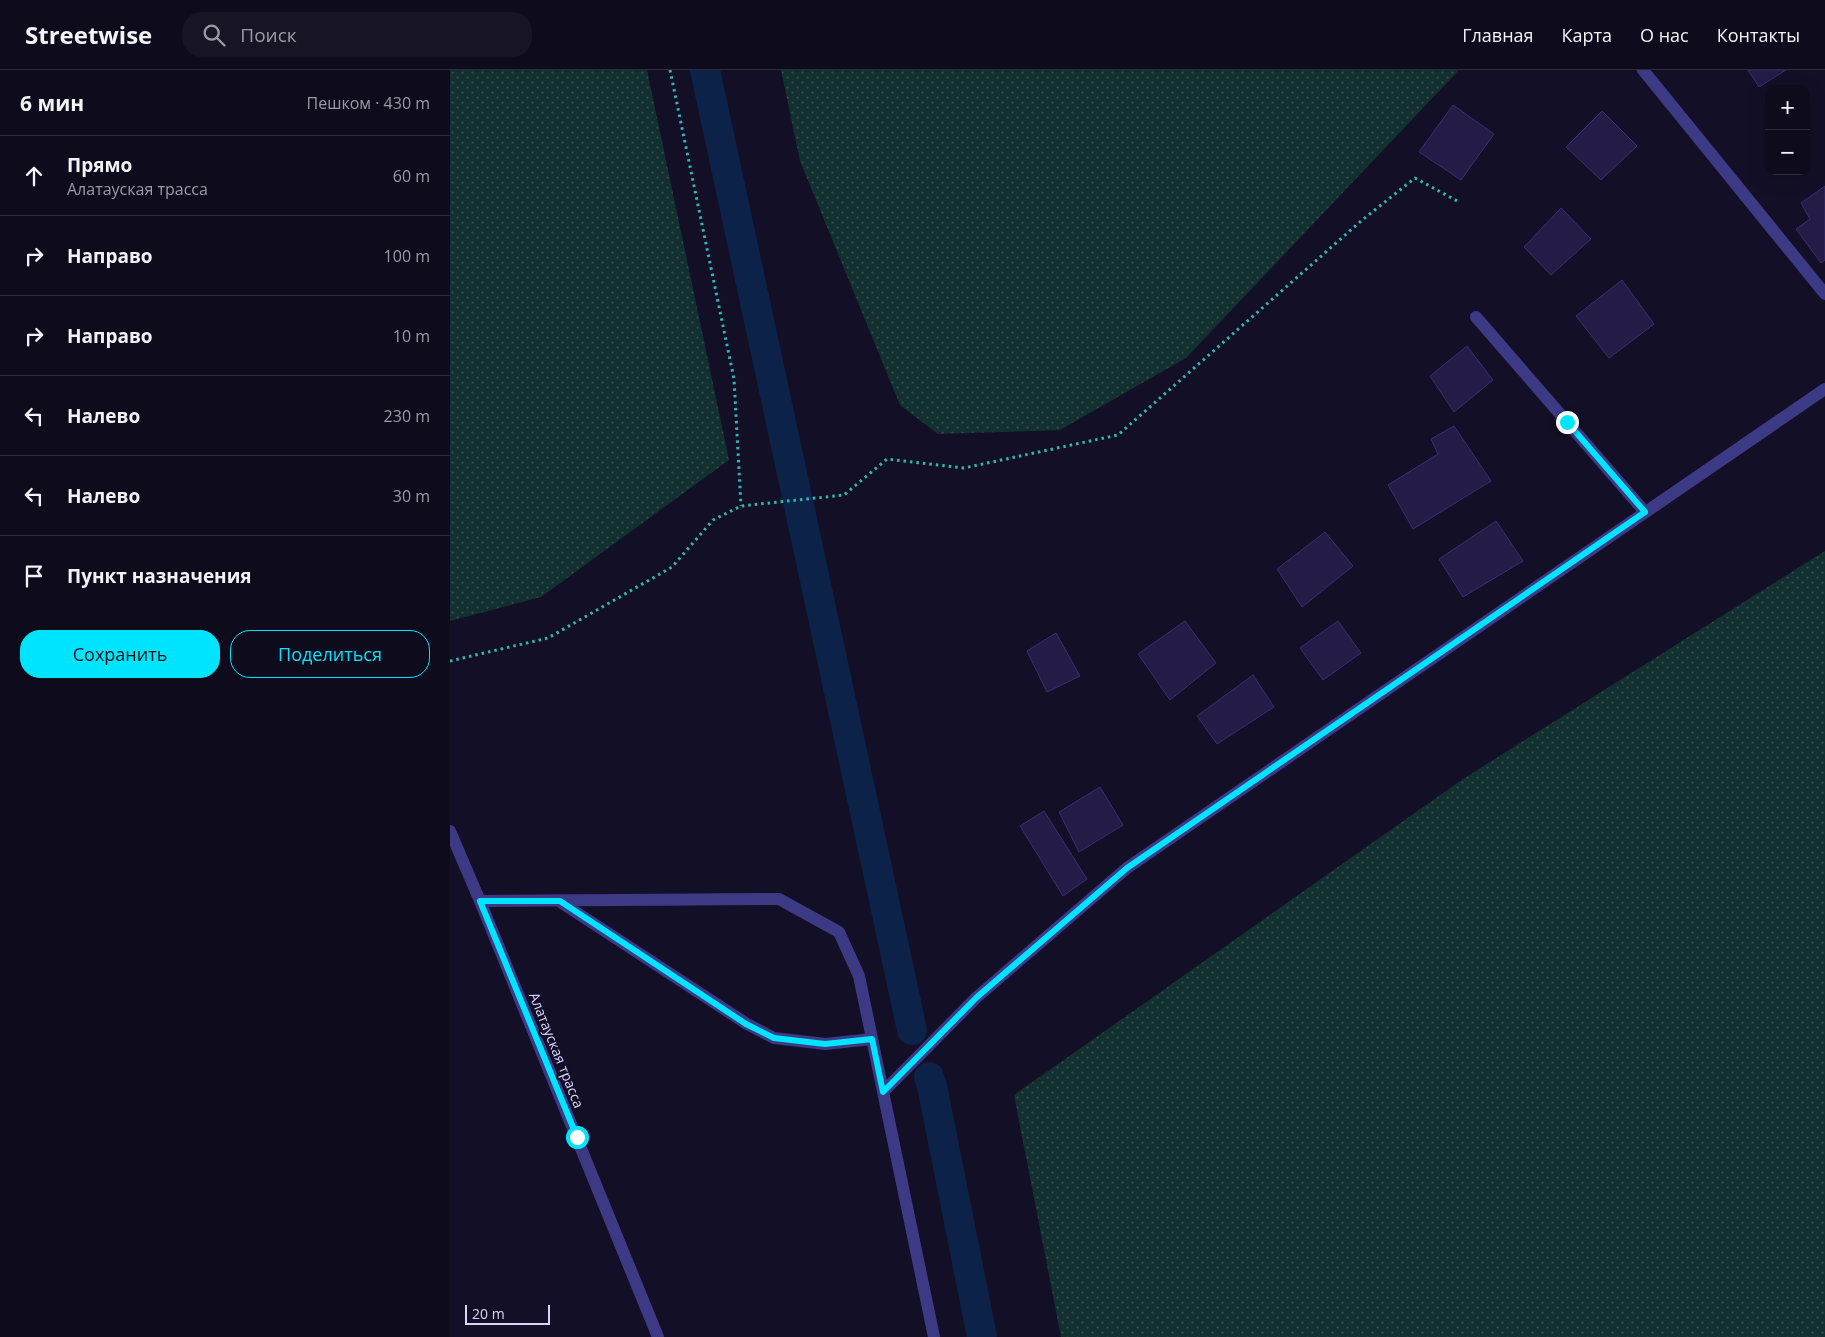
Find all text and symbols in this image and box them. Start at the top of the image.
search box [182,12,532,57]
text: Streetwise [25,18,152,51]
icon: search [200,21,228,49]
text: Поиск [240,22,297,48]
text: Главная [1462,23,1534,47]
text: Карта [1562,23,1612,47]
text: О нас [1640,23,1689,47]
text: Контакты [1717,23,1800,47]
map controls [1765,85,1810,175]
button: + [1765,85,1810,130]
text: 6 мин [20,89,84,117]
text: Пешком · 430 m [307,92,430,114]
button: − [1765,130,1810,175]
text: Прямо [67,152,132,178]
icon: ahead [20,162,48,190]
text: 60 m [393,165,430,187]
text: Алатауская трасса [67,178,208,200]
icon: right [20,242,48,270]
text: Направо [67,243,153,269]
text: 100 m [384,245,430,267]
icon: right [20,322,48,350]
text: Направо [67,323,153,349]
text: 10 m [393,325,430,347]
icon: left [20,402,48,430]
text: Налево [67,403,140,429]
text: 230 m [384,405,430,427]
route end [1556,411,1579,434]
icon: left [20,482,48,510]
text: Налево [67,483,140,509]
text: 30 m [393,485,430,507]
icon: arrive [20,562,48,590]
text: Пункт назначения [67,563,252,589]
button: Сохранить [20,630,220,678]
button: Поделиться [230,630,430,678]
street label: Алатауская трасса [525,989,589,1111]
route start [566,1126,589,1149]
scale bar [465,1302,550,1325]
text: 20 m [472,1304,505,1323]

